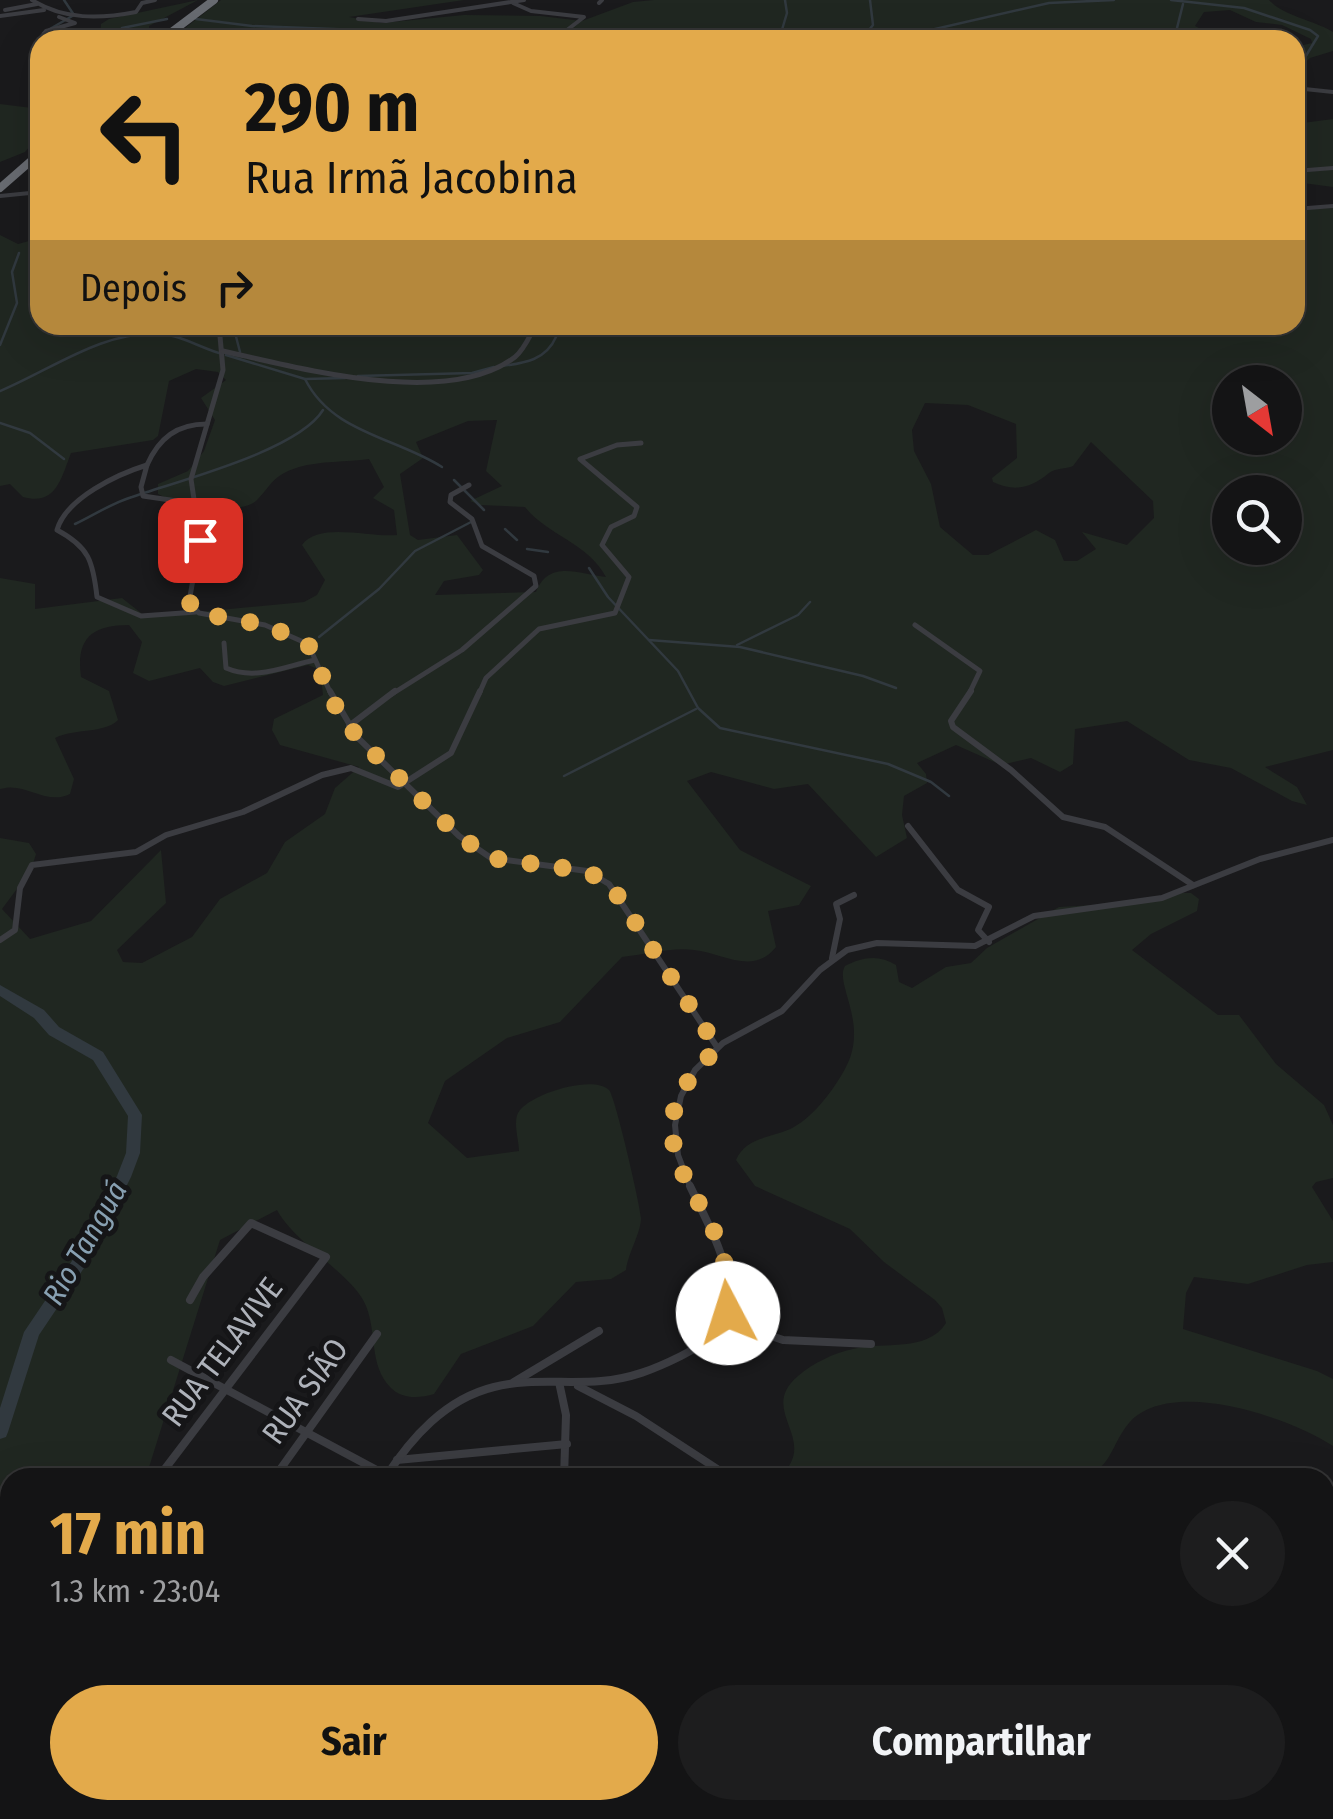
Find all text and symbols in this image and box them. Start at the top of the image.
text: 290 m [245,66,419,150]
icon: left [80,70,210,200]
text: Rua Irmã Jacobina [245,151,578,205]
icon: right [207,260,262,315]
text: Depois [80,265,187,311]
north arrow [1212,365,1302,455]
map controls [1212,365,1302,565]
button: search [1212,475,1302,565]
pin [158,498,243,583]
icon: arrive [173,513,228,568]
water label: Rio Tanguá [35,1175,135,1311]
position arrow [676,1261,780,1365]
street label: RUA TELAVIVE [154,1270,290,1434]
street label: RUA SIÃO [254,1331,356,1451]
text: 17 min [50,1498,206,1570]
button: close [1180,1501,1285,1606]
text: 1.3 km · 23:04 [50,1572,220,1610]
button: Sair [50,1685,658,1800]
button: Compartilhar [678,1685,1285,1800]

